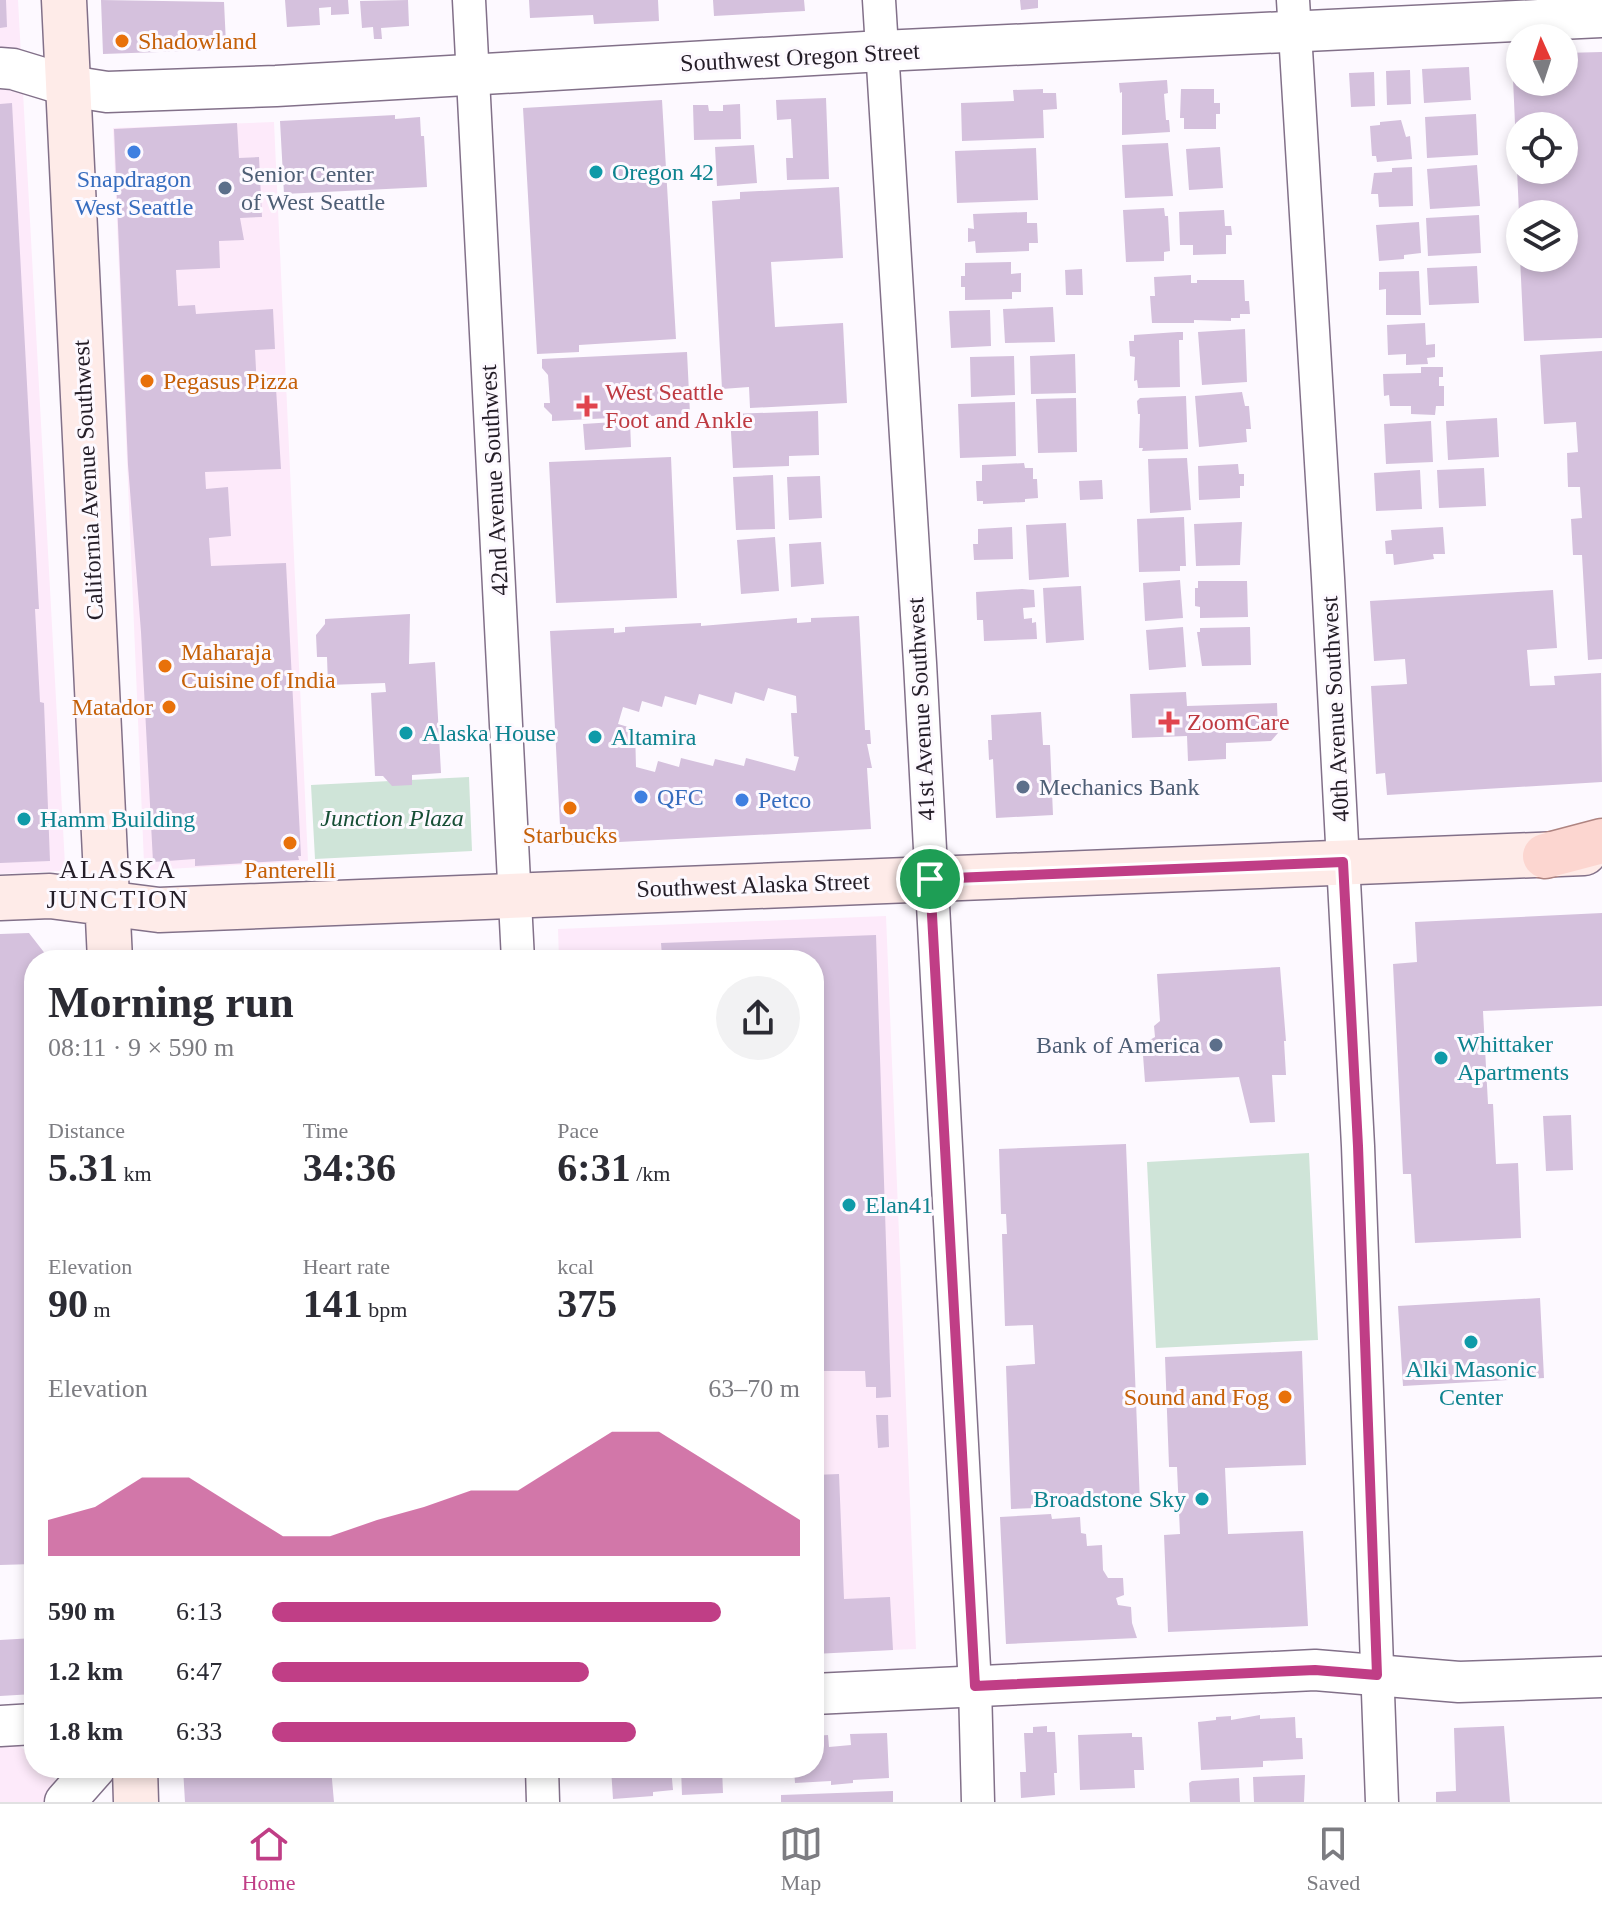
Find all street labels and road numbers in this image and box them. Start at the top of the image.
street label: Southwest Oregon Street [679,38,921,76]
street label: California Avenue Southwest [68,339,108,621]
street label: 42nd Avenue Southwest [475,363,513,596]
street label: 40th Avenue Southwest [1316,595,1354,823]
street label: 41st Avenue Southwest [902,596,940,821]
street label: Southwest Alaska Street [636,868,870,902]

